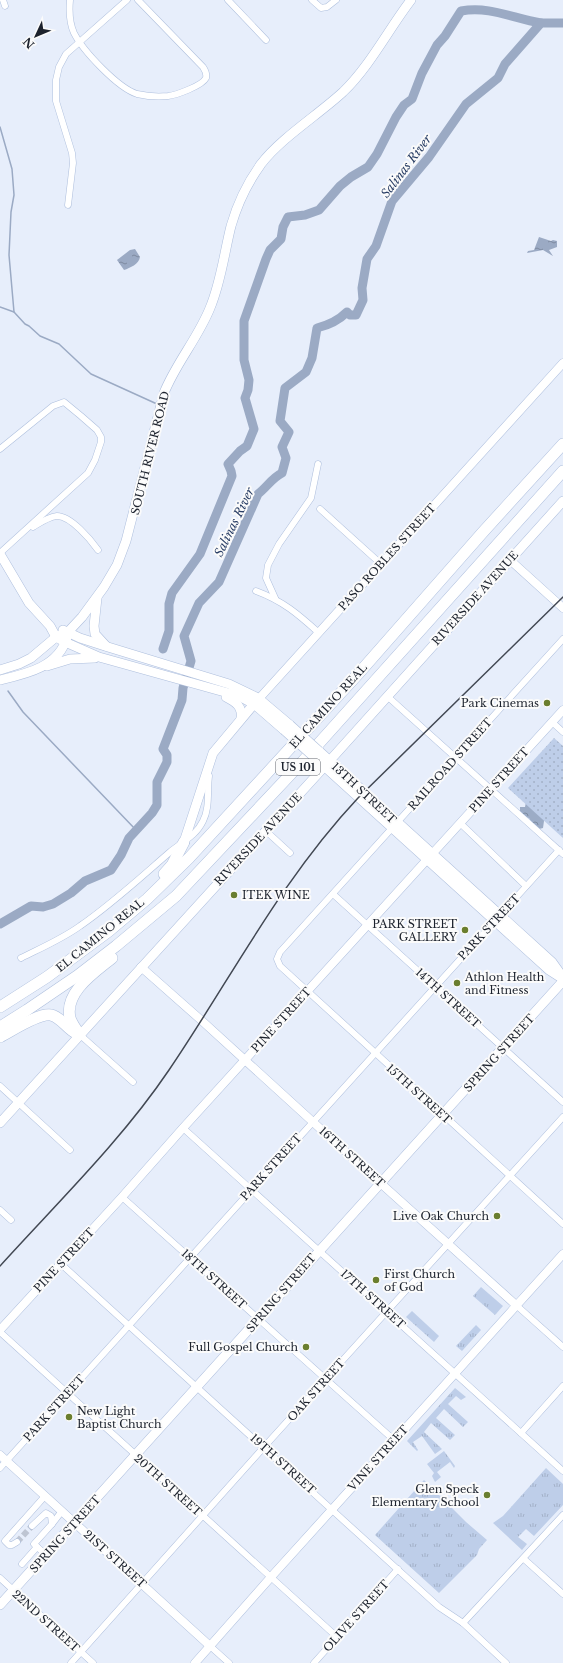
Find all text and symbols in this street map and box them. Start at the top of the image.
north arrow [16,16,56,56]
text: N [20,34,37,52]
water label: Salinas River [377,131,435,200]
street label: SOUTH RIVER ROAD [128,389,172,516]
water label: Salinas River [211,485,257,559]
street label: PASO ROBLES STREET [335,501,439,613]
street label: RIVERSIDE AVENUE [429,548,521,648]
street label: EL CAMINO REAL [286,661,370,751]
place label: Park Cinemas [461,696,539,710]
marker: Park Cinemas [542,698,552,708]
street label: RAILROAD STREET [405,715,495,813]
street label: PINE STREET [466,745,532,815]
road number: US 101 [276,759,320,775]
street label: 13TH STREET [329,760,399,827]
street label: RIVERSIDE AVENUE [211,790,305,888]
place label: ITEK WINE [242,888,310,902]
marker: ITEK WINE [229,890,239,900]
street label: PARK STREET [455,891,523,963]
street label: EL CAMINO REAL [53,895,147,975]
place label: PARK STREET GALLERY [372,917,458,944]
marker: PARK STREET GALLERY [460,925,470,935]
street label: 14TH STREET [413,965,483,1031]
place label: Athlon Health and Fitness [464,970,545,997]
marker: Athlon Health and Fitness [452,978,462,988]
street label: PINE STREET [248,985,314,1055]
street label: SPRING STREET [461,1011,538,1095]
street label: 15TH STREET [384,1061,455,1127]
street label: 16TH STREET [316,1124,388,1190]
street label: PARK STREET [237,1131,305,1203]
place label: Live Oak Church [393,1209,489,1223]
marker: Live Oak Church [492,1211,502,1221]
street label: PINE STREET [31,1225,97,1295]
street label: 18TH STREET [178,1246,250,1312]
street label: SPRING STREET [243,1251,319,1335]
street label: 17TH STREET [338,1266,408,1332]
place label: First Church of God [384,1267,455,1294]
marker: First Church of God [371,1275,381,1285]
place label: Full Gospel Church [188,1340,298,1354]
marker: Full Gospel Church [301,1342,311,1352]
street label: OAK STREET [284,1356,348,1424]
street label: PARK STREET [20,1372,88,1444]
place label: New Light Baptist Church [77,1404,162,1431]
marker: New Light Baptist Church [64,1412,74,1422]
street label: VINE STREET [344,1422,411,1494]
street label: 19TH STREET [247,1431,319,1497]
street label: 20TH STREET [131,1451,205,1519]
place label: Glen Speck Elementary School [372,1482,479,1509]
marker: Glen Speck Elementary School [482,1490,492,1500]
street label: SPRING STREET [27,1492,104,1576]
street label: 21ST STREET [81,1527,149,1591]
street label: OLIVE STREET [320,1577,392,1655]
street label: 22ND STREET [9,1587,83,1655]

